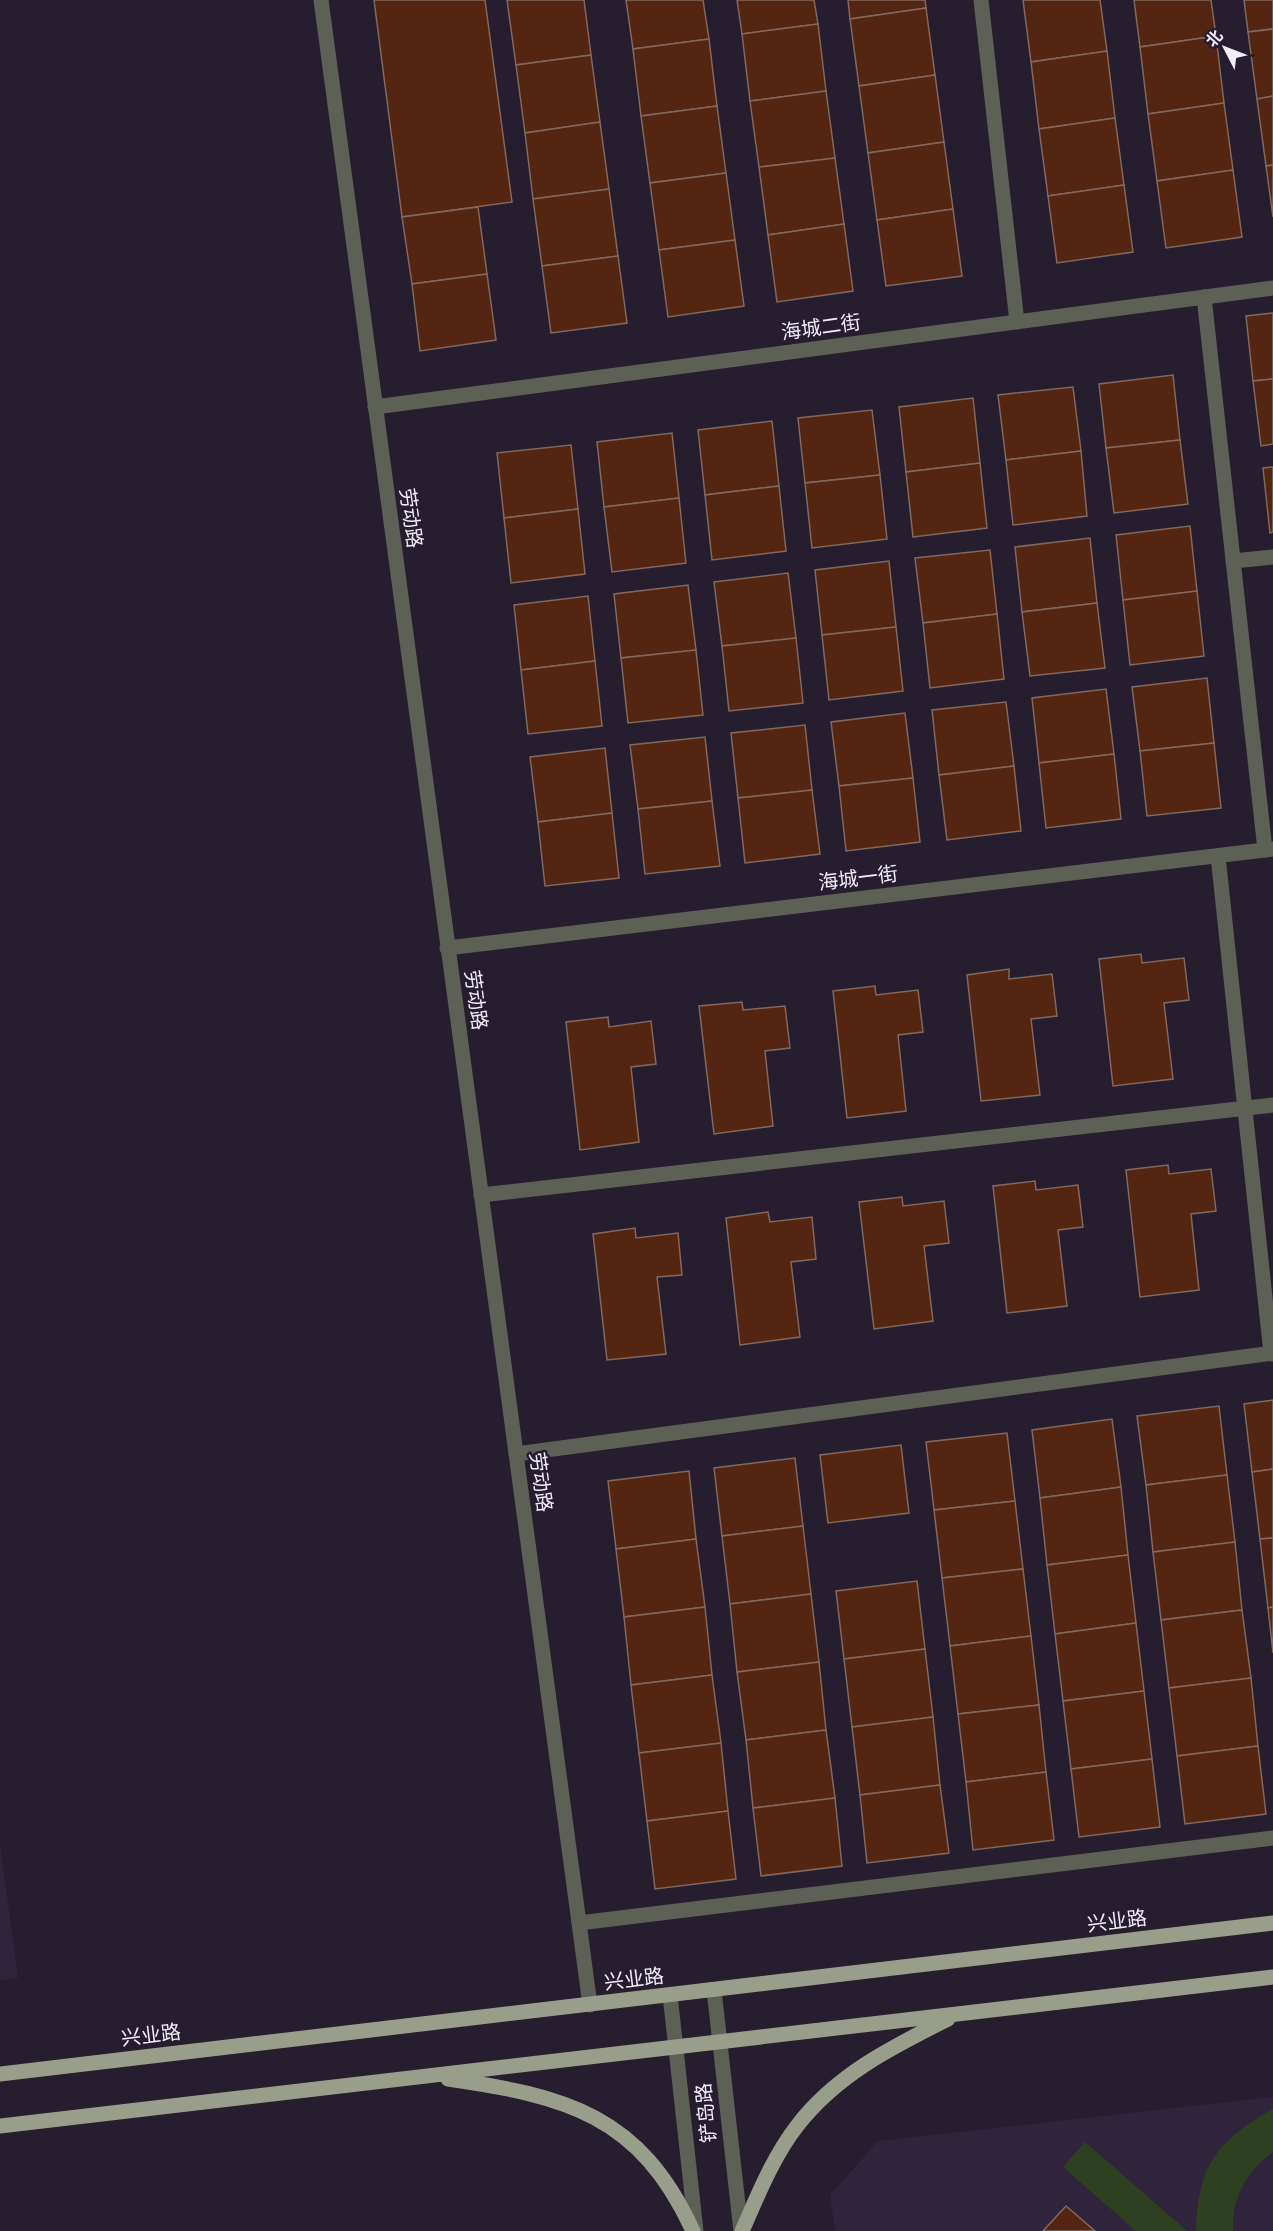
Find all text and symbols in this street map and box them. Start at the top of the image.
north arrow [1195,18,1255,78]
text: 北 [1202,26,1227,51]
street label: 海城二街 [780,310,862,344]
street label: 劳动路 [395,487,427,549]
street label: 海城一街 [817,861,899,895]
street label: 劳动路 [460,969,492,1031]
street label: 劳动路 [525,1451,557,1513]
street label: 兴业路 [1086,1905,1148,1937]
street label: 兴业路 [603,1963,665,1995]
street label: 兴业路 [120,2019,182,2051]
street label: 铲岛路 [691,2082,721,2144]

